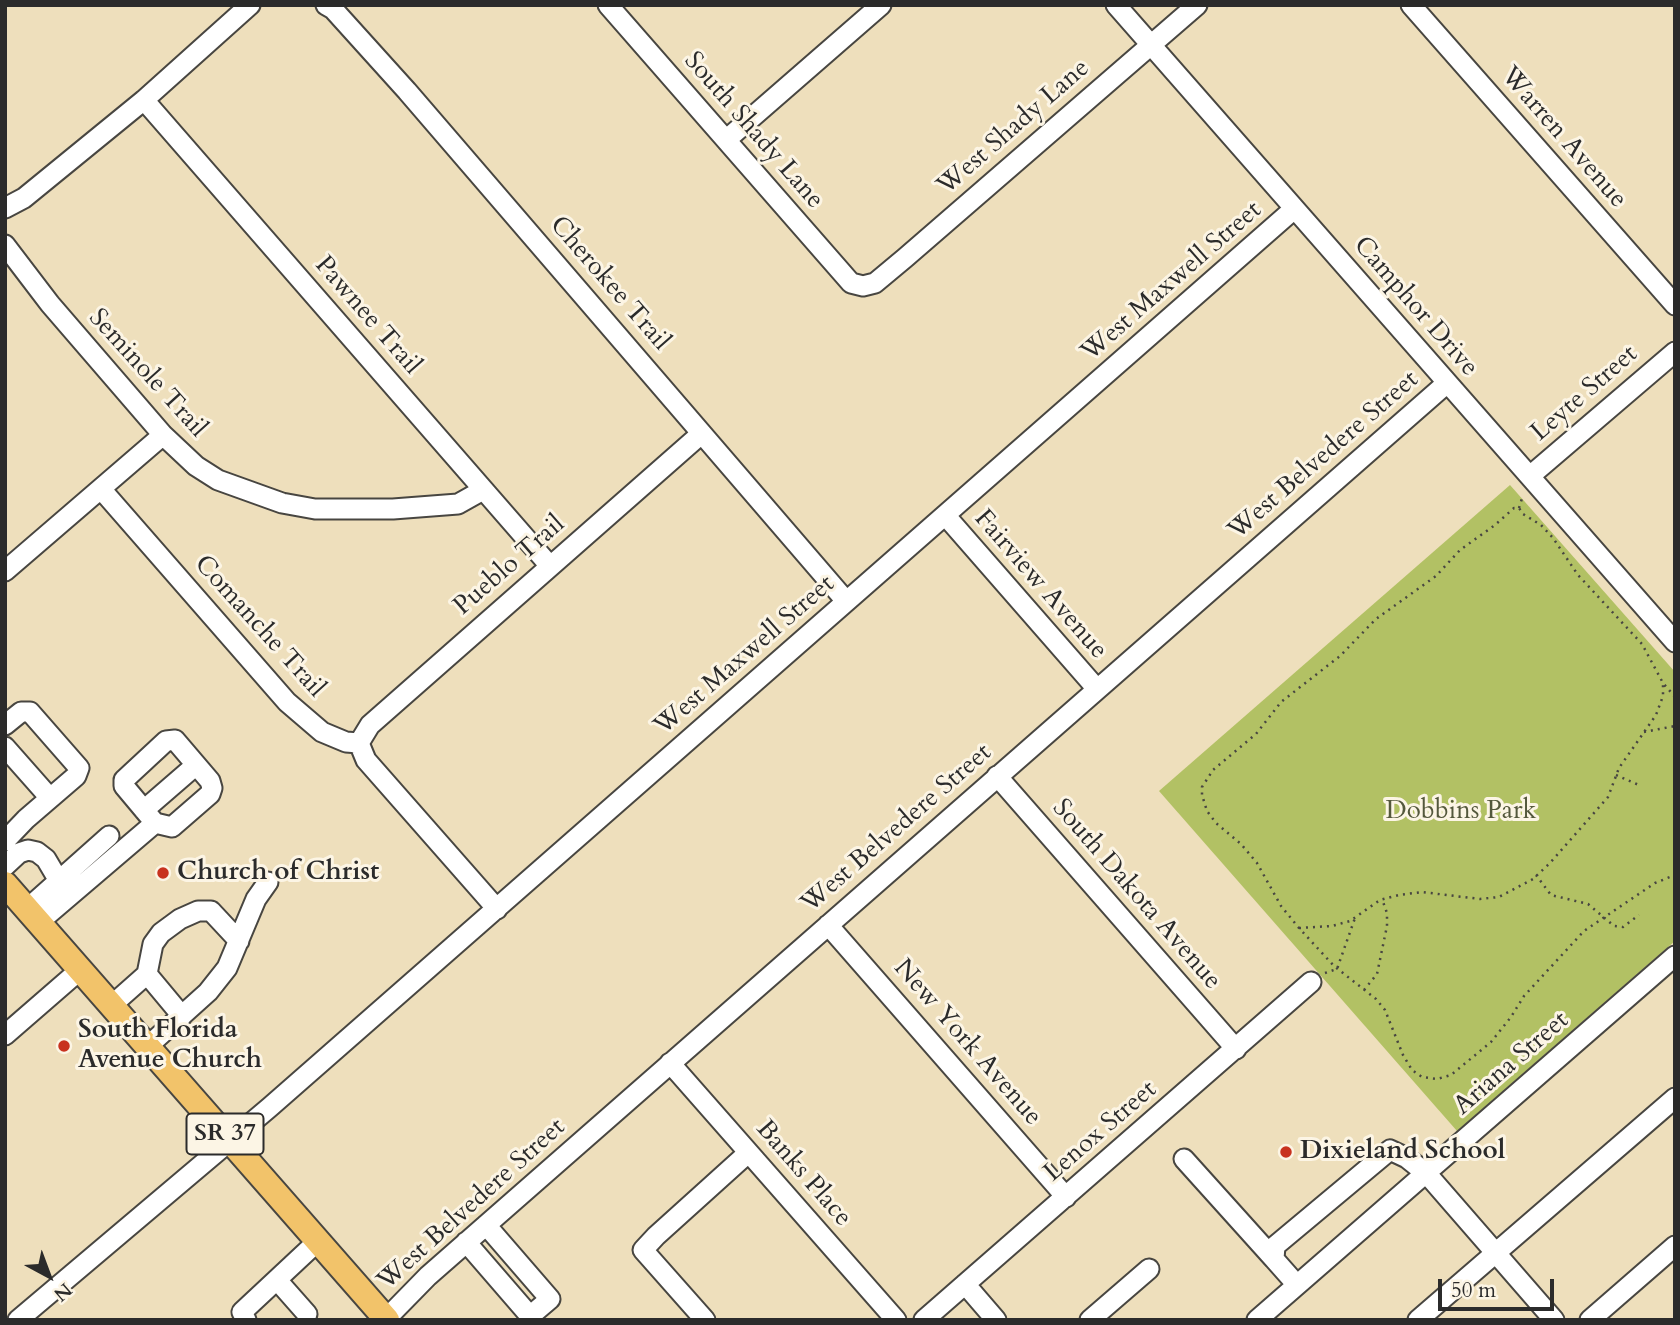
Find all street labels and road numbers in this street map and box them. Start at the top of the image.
street label: South Shady Lane [676,46,830,216]
street label: West Shady Lane [932,54,1096,202]
street label: Warren Avenue [1493,61,1633,215]
street label: West Maxwell Street [1076,195,1268,369]
street label: Cherokee Trail [542,210,676,358]
street label: Camphor Drive [1346,231,1484,383]
street label: Pawnee Trail [307,250,427,382]
street label: Seminole Trail [81,303,213,445]
street label: Leyte Street [1525,339,1645,449]
street label: West Belvedere Street [1222,365,1426,547]
street label: Fairview Avenue [967,504,1113,666]
street label: Pueblo Trail [448,509,572,623]
street label: Comanche Trail [187,549,331,705]
street label: West Maxwell Street [649,569,841,743]
street label: West Belvedere Street [795,738,999,920]
street label: South Dakota Avenue [1045,793,1227,997]
street label: New York Avenue [886,954,1048,1132]
street label: Ariana Street [1448,1006,1576,1122]
street label: Lenox Street [1038,1075,1164,1189]
street label: West Belvedere Street [372,1112,572,1298]
road number: SR 37 [187,1114,264,1154]
street label: Banks Place [749,1115,857,1233]

